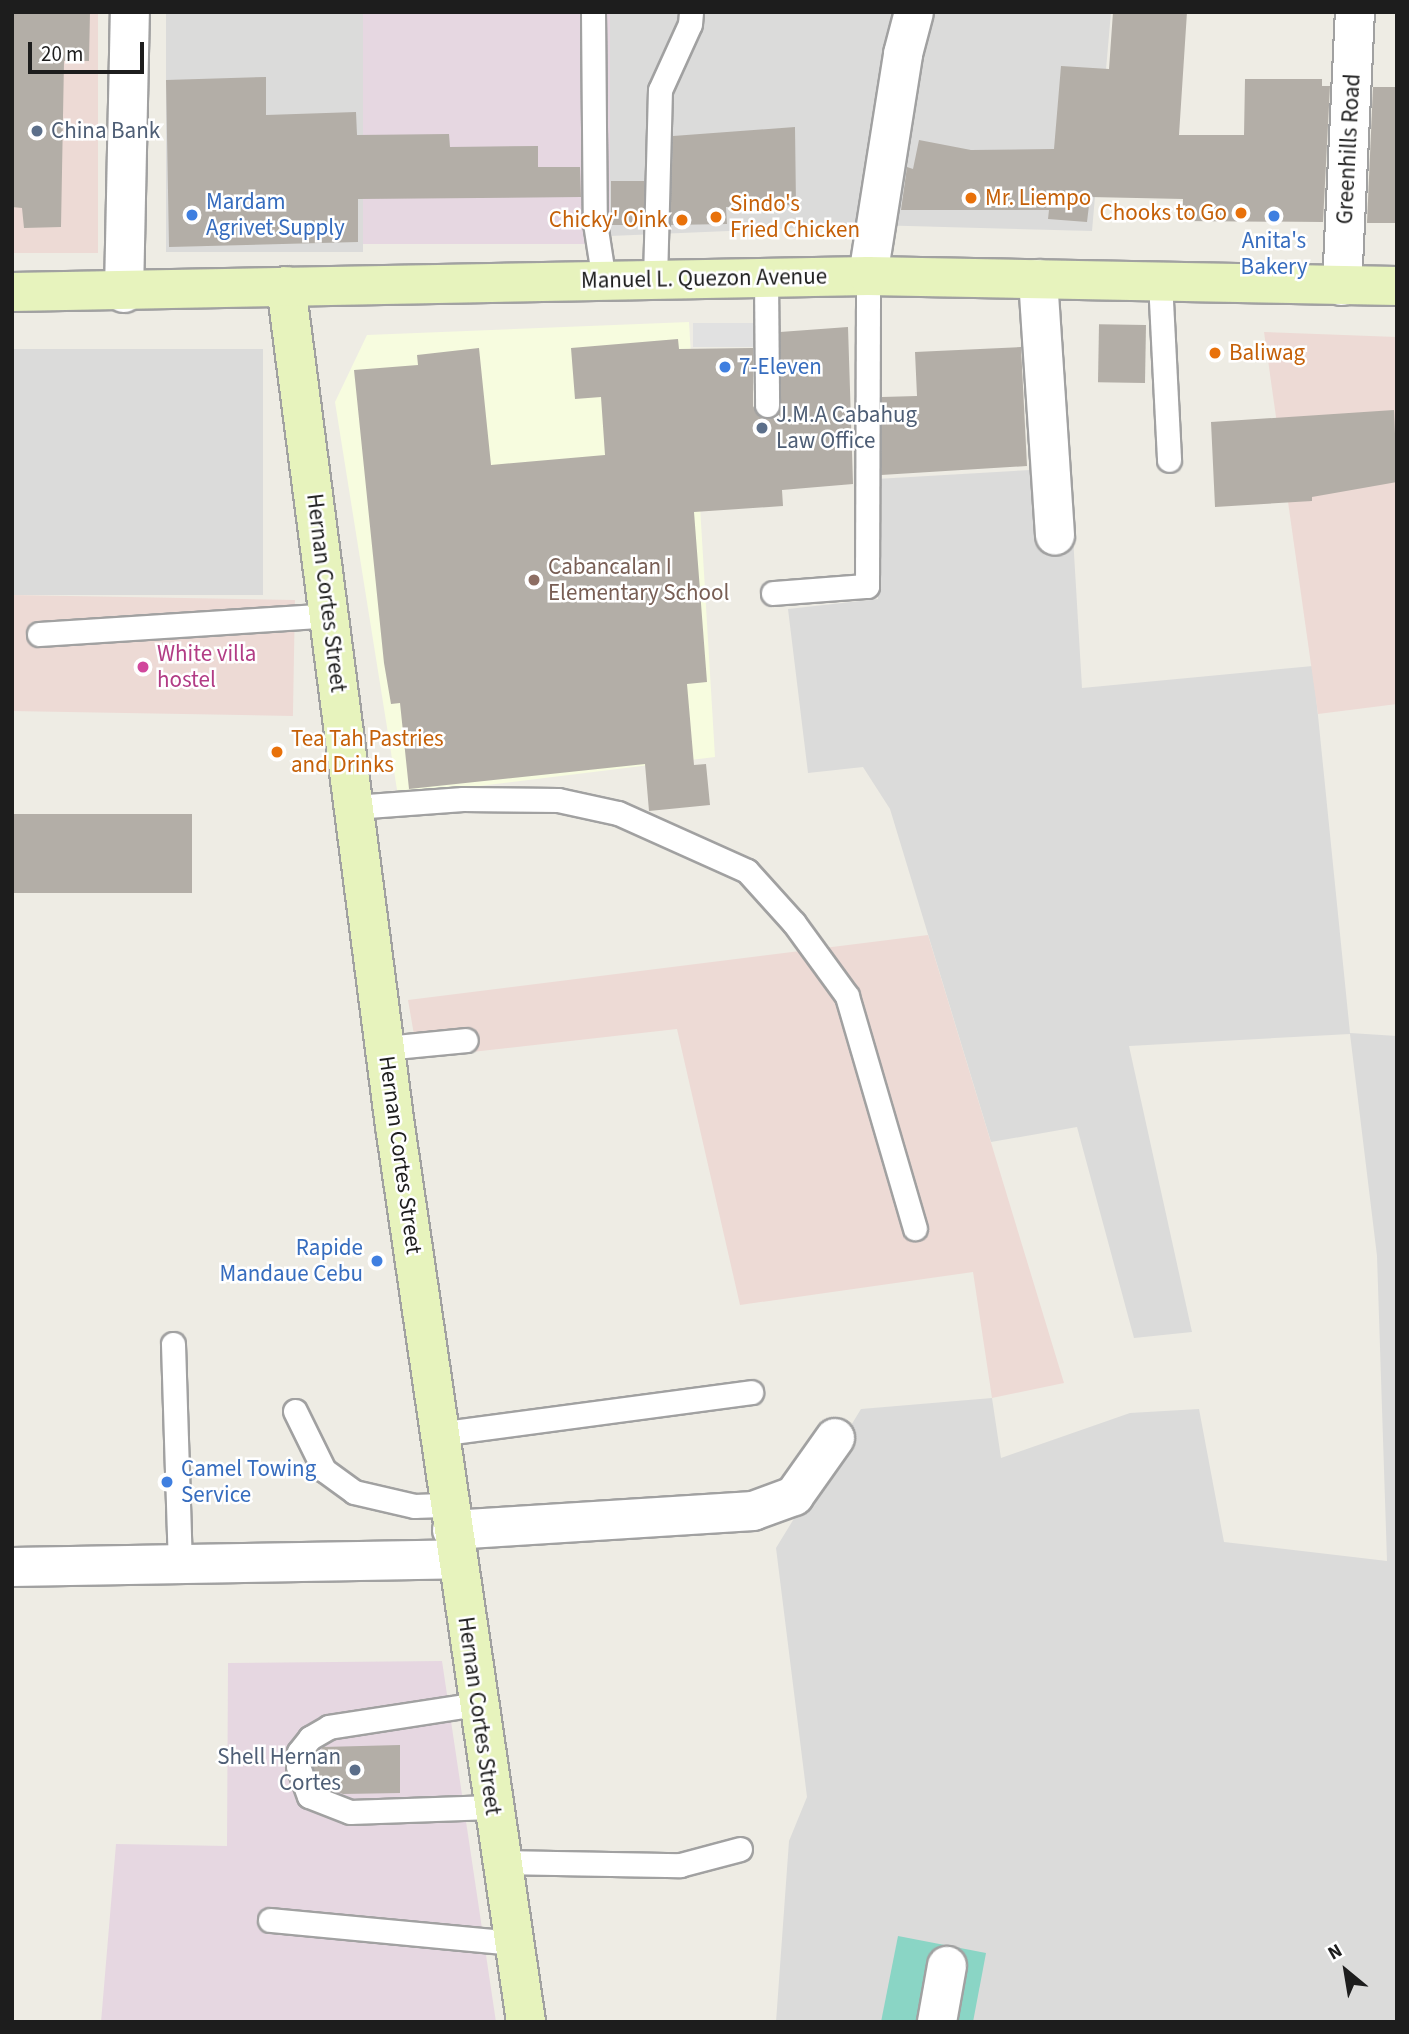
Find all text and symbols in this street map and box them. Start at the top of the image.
scale bar [32,28,147,72]
text: 20 m [41,39,83,69]
street label: Greenhills Road [1331,73,1367,225]
place label: China Bank [51,117,160,145]
marker: China Bank [29,123,45,139]
place label: Mr. Liempo [985,184,1091,212]
place label: Mardam Agrivet Supply [206,188,345,242]
place label: Sindo's Fried Chicken [730,190,860,244]
marker: Mr. Liempo [963,190,979,206]
place label: Chooks to Go [1100,199,1227,227]
marker: Chooks to Go [1233,205,1249,221]
place label: Chicky' Oink [549,206,668,234]
marker: Mardam Agrivet Supply [184,207,200,223]
marker: Anita's Bakery [1266,208,1282,224]
marker: Sindo's Fried Chicken [708,209,724,225]
marker: Chicky' Oink [674,212,690,228]
place label: Anita's Bakery [1241,227,1307,281]
street label: Manuel L. Quezon Avenue [581,263,827,295]
place label: Baliwag [1229,339,1305,367]
marker: Baliwag [1207,345,1223,361]
place label: 7-Eleven [739,353,822,381]
marker: 7-Eleven [717,359,733,375]
place label: J.M.A Cabahug Law Office [776,401,917,455]
marker: J.M.A Cabahug Law Office [754,420,770,436]
street label: Hernan Cortes Street [300,492,352,694]
place label: Cabancalan I Elementary School [548,553,729,607]
marker: Cabancalan I Elementary School [526,572,542,588]
place label: White villa hostel [157,640,256,694]
marker: White villa hostel [135,659,151,675]
place label: Tea Tah Pastries and Drinks [291,725,444,779]
marker: Tea Tah Pastries and Drinks [269,744,285,760]
street label: Hernan Cortes Street [372,1054,428,1256]
place label: Rapide Mandaue Cebu [219,1234,363,1288]
marker: Rapide Mandaue Cebu [369,1253,385,1269]
place label: Camel Towing Service [181,1455,316,1509]
marker: Camel Towing Service [159,1474,175,1490]
street label: Hernan Cortes Street [451,1615,507,1817]
place label: Shell Hernan Cortes [217,1743,341,1797]
marker: Shell Hernan Cortes [347,1762,363,1778]
north arrow [1311,1936,1381,2006]
text: N [1323,1938,1347,1967]

